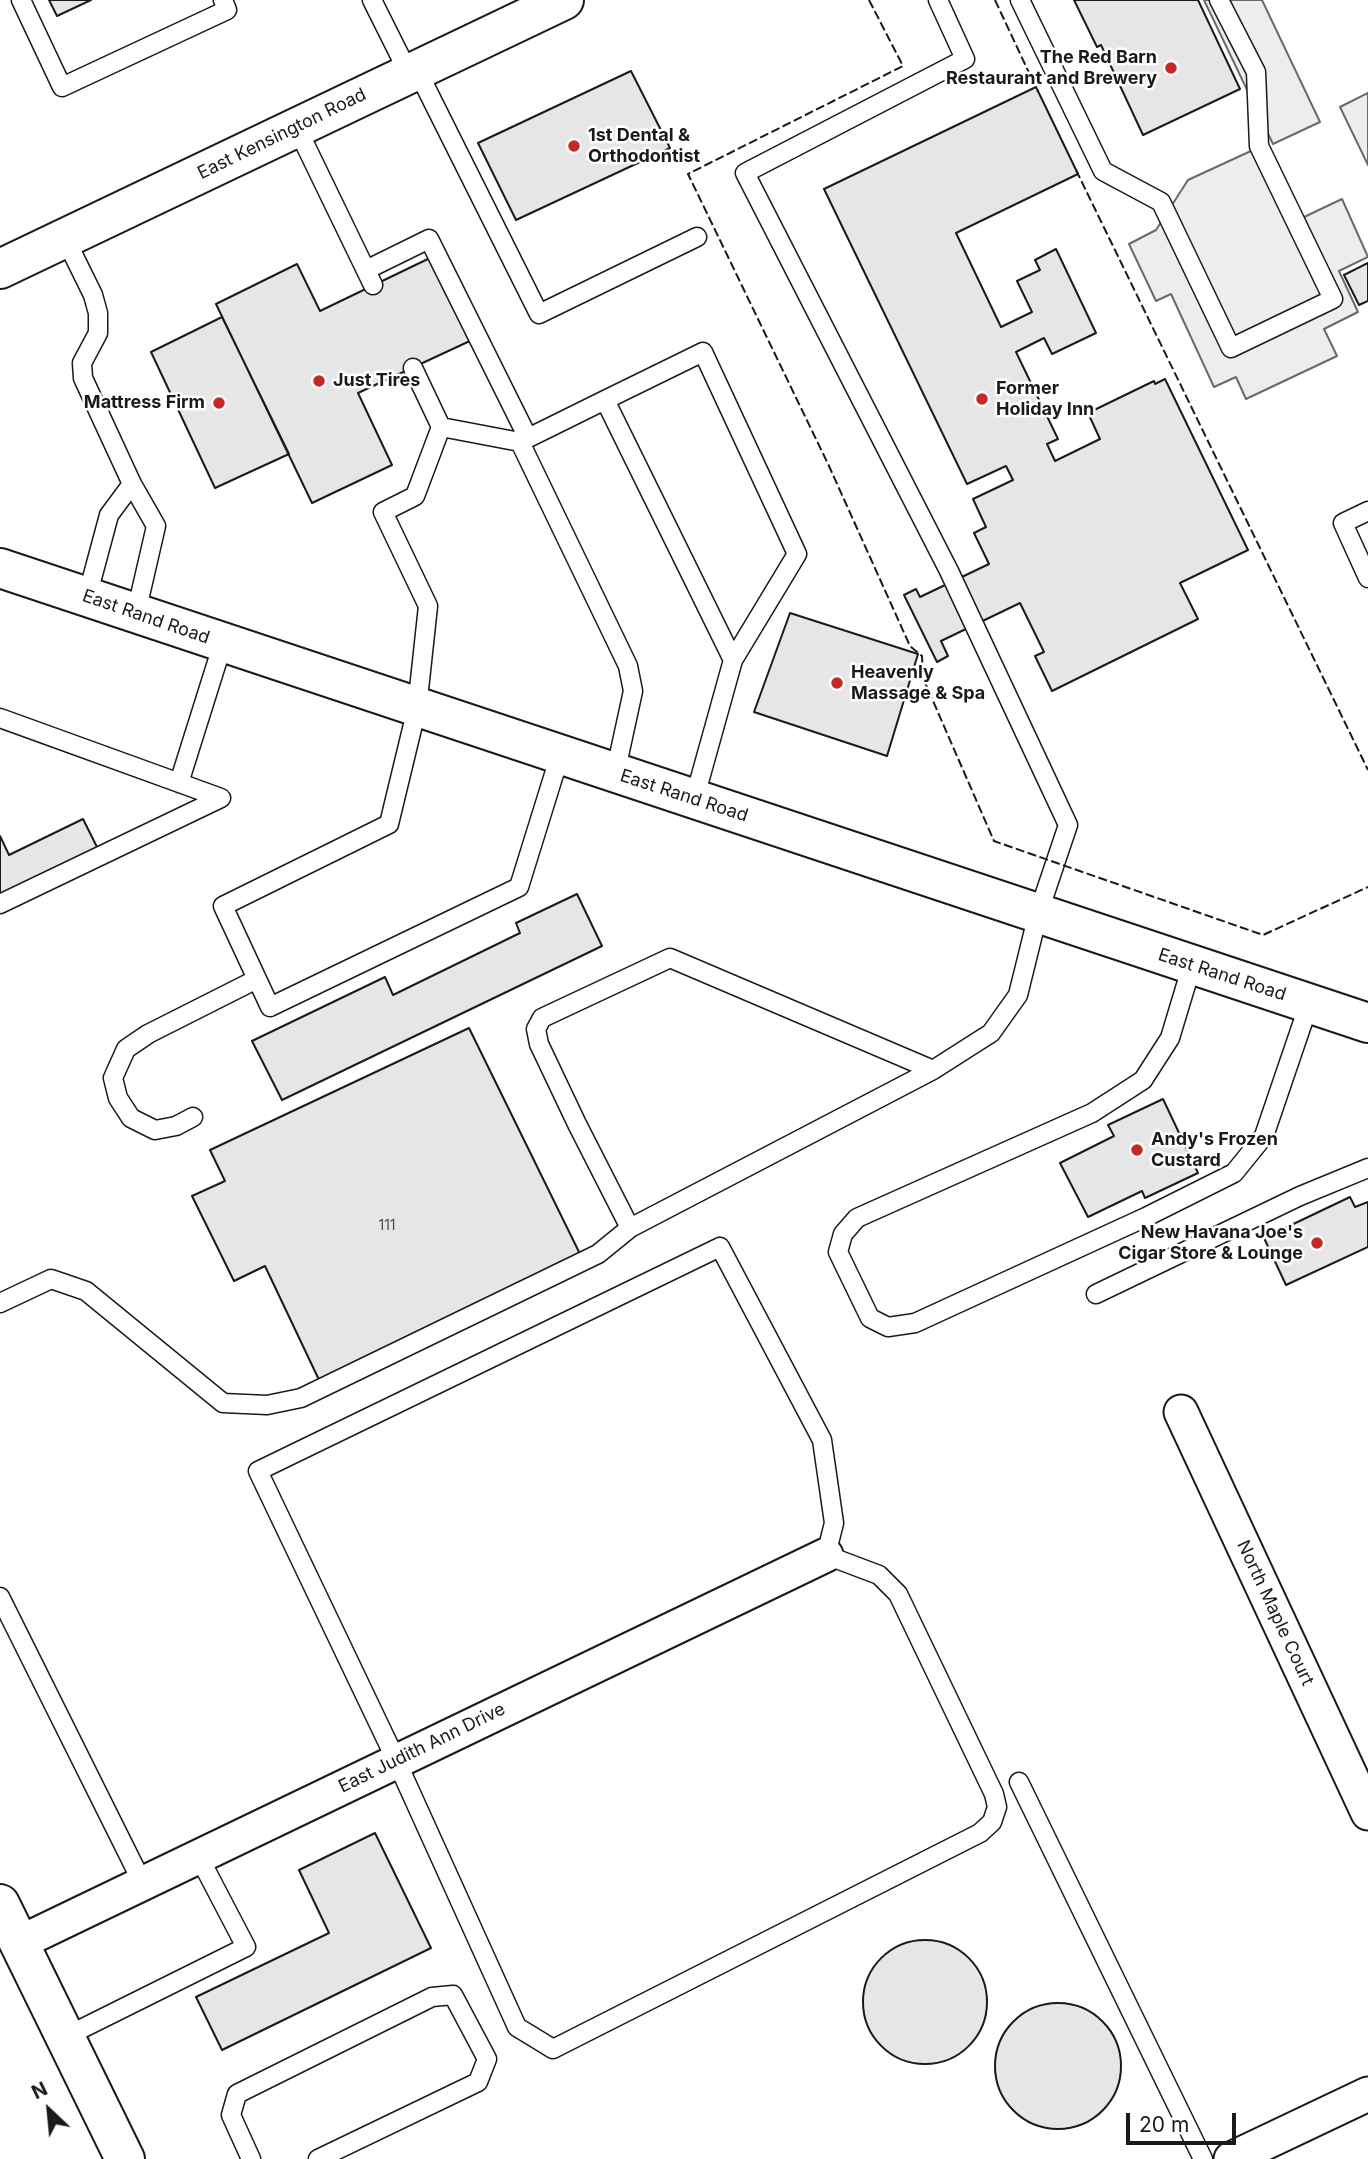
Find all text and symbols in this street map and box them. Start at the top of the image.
place label: The Red Barn Restaurant and Brewery [946,47,1157,90]
marker: The Red Barn Restaurant and Brewery [1163,60,1179,76]
street label: East Kensington Road [194,84,370,184]
place label: 1st Dental & Orthodontist [588,125,700,168]
marker: 1st Dental & Orthodontist [566,138,582,154]
place label: Just Tires [333,370,420,392]
marker: Just Tires [311,373,327,389]
place label: Former Holiday Inn [996,378,1094,420]
marker: Former Holiday Inn [974,391,990,407]
place label: Mattress Firm [84,392,205,414]
marker: Mattress Firm [211,395,227,411]
street label: East Rand Road [80,585,212,649]
place label: Heavenly Massage & Spa [851,662,985,704]
marker: Heavenly Massage & Spa [829,675,845,691]
street label: East Rand Road [617,765,751,827]
street label: East Rand Road [1155,944,1289,1006]
place label: Andy's Frozen Custard [1151,1129,1278,1172]
marker: Andy's Frozen Custard [1129,1142,1145,1158]
house number: 111 [378,1218,396,1234]
place label: New Havana Joe's Cigar Store & Lounge [1118,1222,1303,1264]
marker: New Havana Joe's Cigar Store & Lounge [1309,1235,1325,1251]
street label: North Maple Court [1232,1537,1318,1689]
street label: East Judith Ann Drive [335,1698,509,1798]
north arrow [14,2075,84,2145]
text: N [28,2077,51,2104]
scale bar [1130,2100,1240,2144]
text: 20 m [1139,2112,1189,2137]

